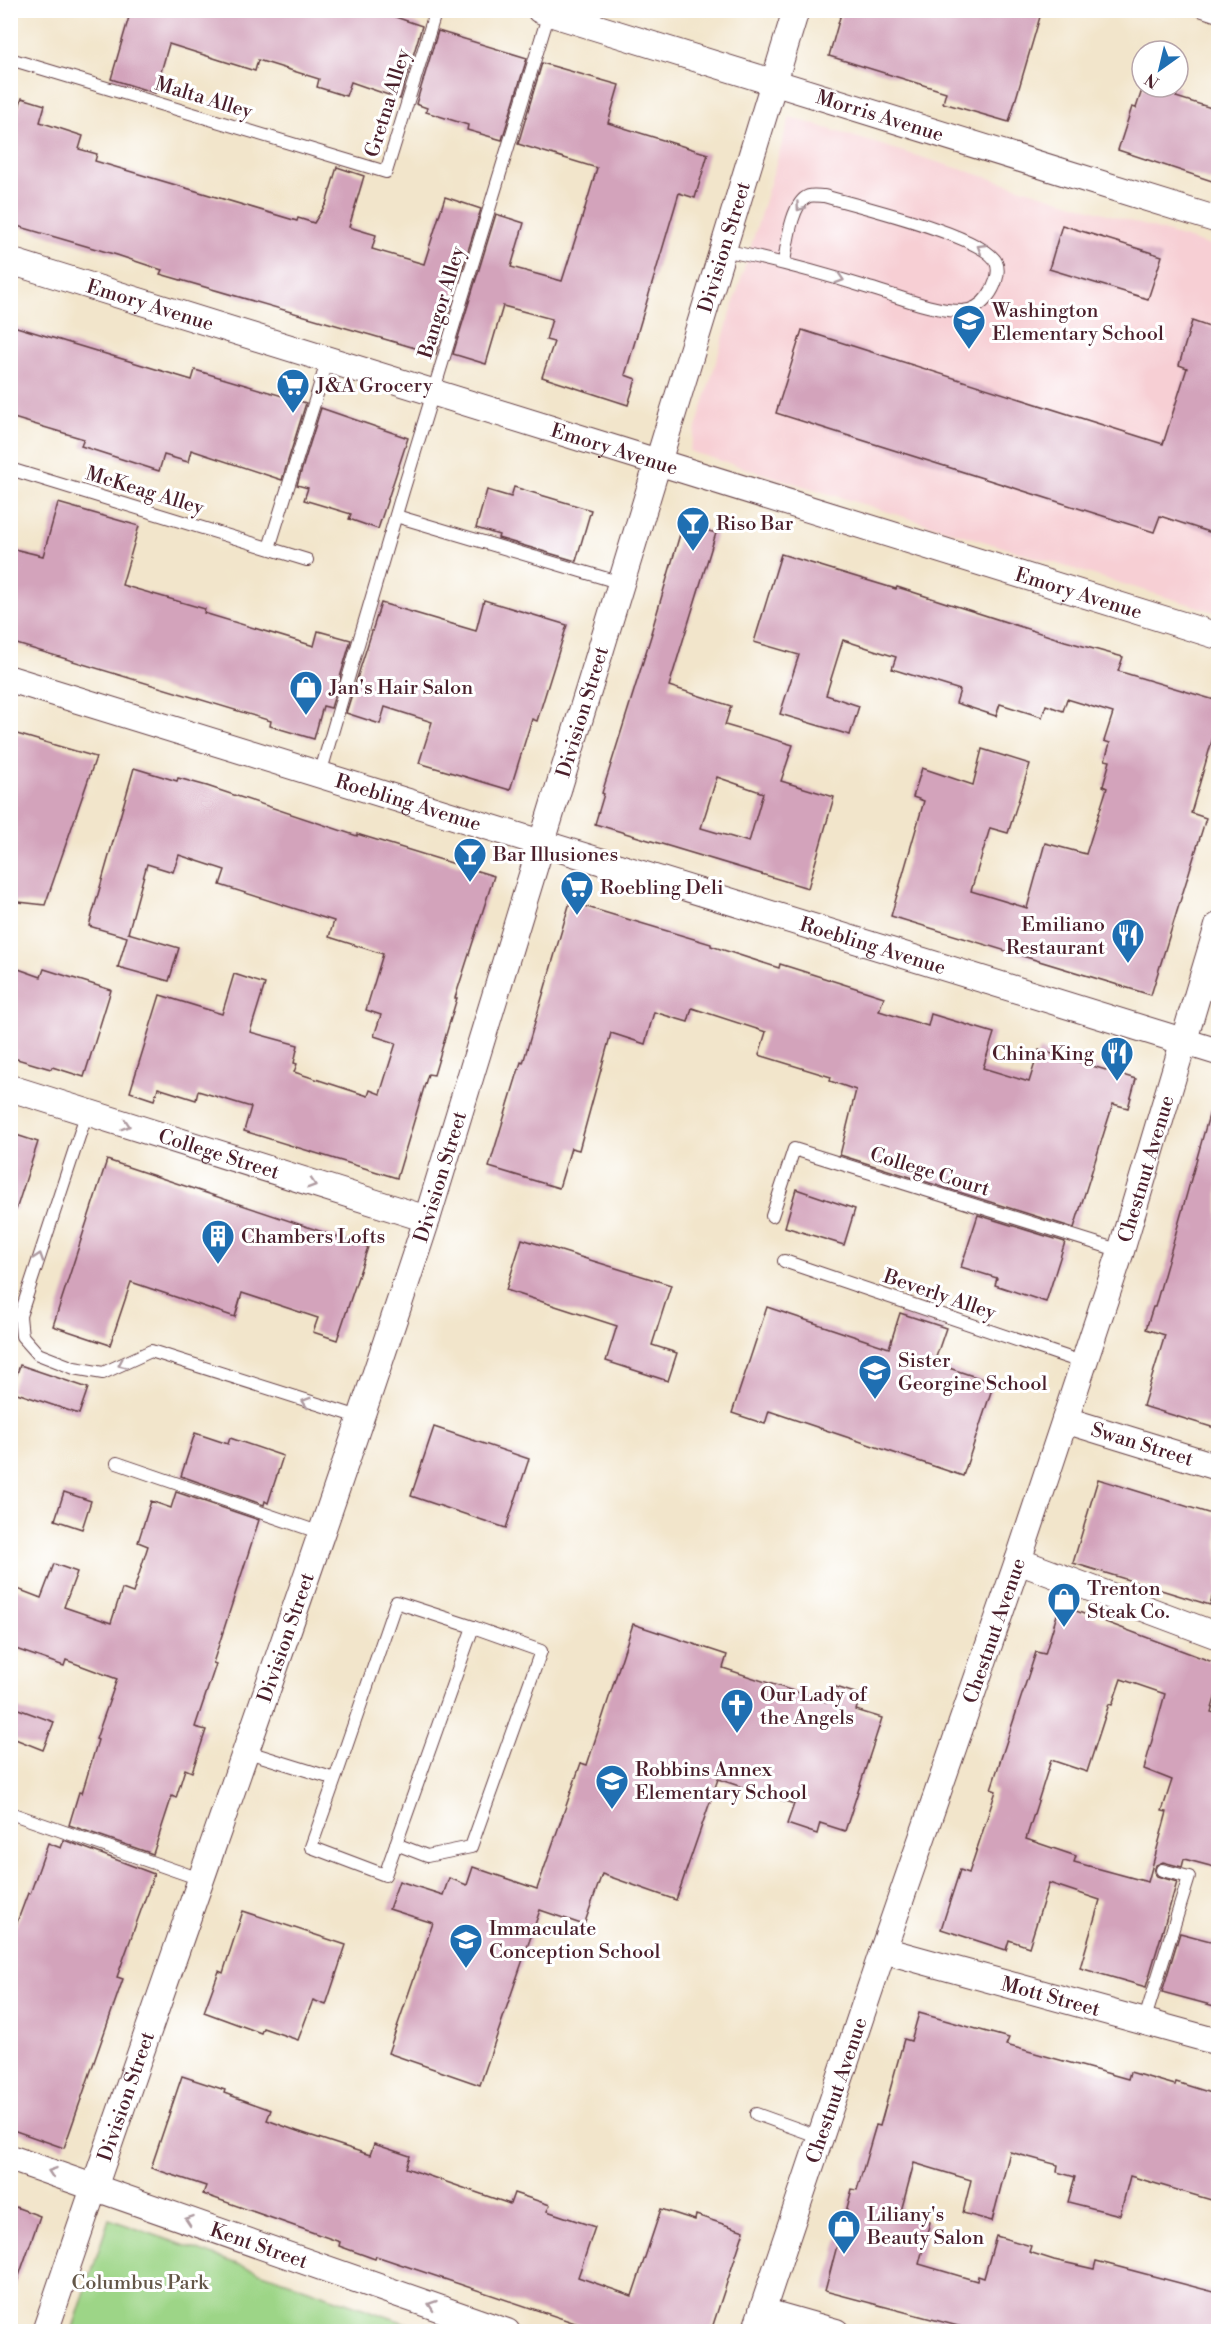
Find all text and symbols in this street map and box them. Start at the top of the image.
north arrow [1130,39,1190,99]
street label: Gretna Alley [360,46,417,161]
text: N [1141,69,1163,92]
street label: Malta Alley [152,72,256,125]
street label: Morris Avenue [813,85,947,148]
street label: Division Street [693,179,757,316]
one-way arrow [796,200,807,211]
street label: Bangor Alley [413,243,471,362]
one-way arrow [976,245,987,256]
one-way arrow [834,272,845,284]
street label: Emory Avenue [83,275,217,337]
place label: Washington Elementary School [991,299,1164,347]
school or university icon: Washington Elementary School [951,303,987,350]
supermarket icon: J&A Grocery [275,367,311,414]
place label: J&A Grocery [315,374,433,399]
street label: Emory Avenue [547,419,681,482]
street label: McKeag Alley [82,462,207,521]
bar icon: Riso Bar [675,505,711,552]
place label: Riso Bar [716,512,794,537]
street label: Emory Avenue [1012,563,1145,626]
street label: Division Street [551,644,615,781]
shop icon: Jan's Hair Salon [288,669,324,716]
place label: Jan's Hair Salon [328,676,473,701]
street label: Roebling Avenue [332,769,484,838]
bar icon: Bar Illusiones [452,836,488,883]
place label: Bar Illusiones [492,843,618,868]
supermarket icon: Roebling Deli [559,869,595,916]
place label: Roebling Deli [600,876,724,901]
street label: Roebling Avenue [796,913,948,981]
place label: Emiliano Restaurant [1006,913,1105,961]
restaurant icon: Emiliano Restaurant [1110,917,1146,964]
restaurant icon: China King [1099,1035,1135,1082]
place label: China King [992,1042,1095,1067]
street label: Chestnut Avenue [1113,1093,1181,1246]
street label: Division Street [409,1109,473,1246]
one-way arrow [120,1117,131,1130]
street label: College Street [155,1124,282,1186]
street label: College Court [867,1142,992,1203]
one-way arrow [306,1176,317,1189]
building icon: Chambers Lofts [200,1218,236,1265]
place label: Chambers Lofts [241,1225,385,1250]
one-way arrow [32,1252,45,1263]
street label: Beverly Alley [879,1264,999,1326]
place label: Sister Georgine School [898,1349,1047,1397]
school or university icon: Sister Georgine School [857,1353,893,1400]
one-way arrow [117,1357,128,1369]
one-way arrow [301,1396,312,1409]
street label: Swan Street [1088,1418,1196,1473]
street label: Chestnut Avenue [959,1555,1032,1707]
street label: Division Street [253,1570,321,1706]
place label: Trenton Steak Co. [1087,1577,1170,1625]
shop icon: Trenton Steak Co. [1046,1581,1082,1628]
place label: Our Lady of the Angels [760,1683,868,1731]
church icon: Our Lady of the Angels [719,1687,755,1734]
place label: Robbins Annex Elementary School [635,1758,807,1806]
school or university icon: Robbins Annex Elementary School [594,1763,630,1810]
place label: Immaculate Conception School [489,1917,660,1965]
school or university icon: Immaculate Conception School [448,1922,484,1969]
street label: Mott Street [998,1972,1103,2023]
street label: Chestnut Avenue [801,2015,873,2167]
street label: Division Street [93,2029,161,2165]
one-way arrow [47,2167,58,2180]
place label: Liliany's Beauty Salon [866,2203,984,2251]
shop icon: Liliany's Beauty Salon [826,2208,862,2255]
one-way arrow [184,2215,195,2228]
street label: Kent Street [206,2218,311,2275]
park label: Columbus Park [71,2271,210,2296]
one-way arrow [427,2300,438,2313]

